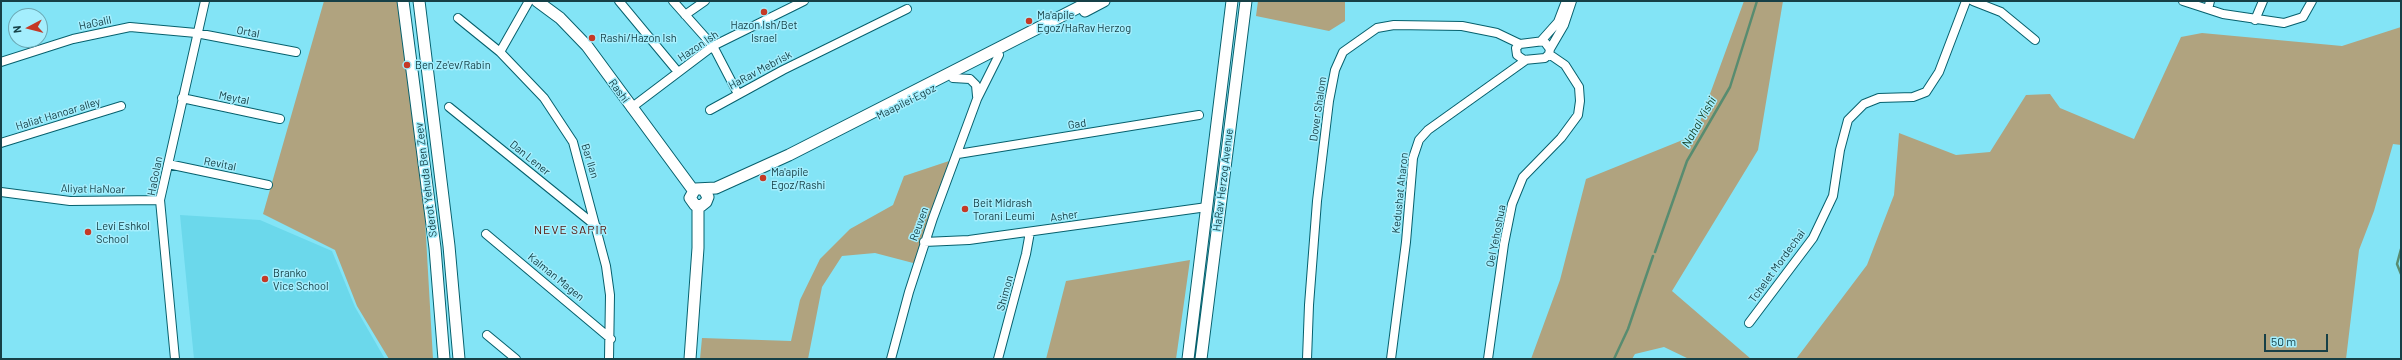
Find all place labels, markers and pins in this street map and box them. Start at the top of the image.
marker: Hazon Ish/Bet Israel [759,7,769,17]
place label: Ma'apile Egoz/HaRav Herzog [1037,8,1131,34]
marker: Ma'apile Egoz/HaRav Herzog [1024,16,1034,26]
place label: Hazon Ish/Bet Israel [731,18,797,44]
place label: Rashi/Hazon Ish [600,31,677,45]
marker: Rashi/Hazon Ish [587,33,597,43]
place label: Ben Ze'ev/Rabin [415,58,491,72]
marker: Ben Ze'ev/Rabin [402,60,412,70]
place label: Ma'apile Egoz/Rashi [771,165,825,191]
marker: Ma'apile Egoz/Rashi [758,173,768,183]
place label: Beit Midrash Torani Leumi [973,196,1035,222]
marker: Beit Midrash Torani Leumi [960,204,970,214]
place label: Levi Eshkol School [96,219,150,245]
marker: Levi Eshkol School [83,227,93,237]
place label: Branko Vice School [273,266,329,292]
marker: Branko Vice School [260,274,270,284]

